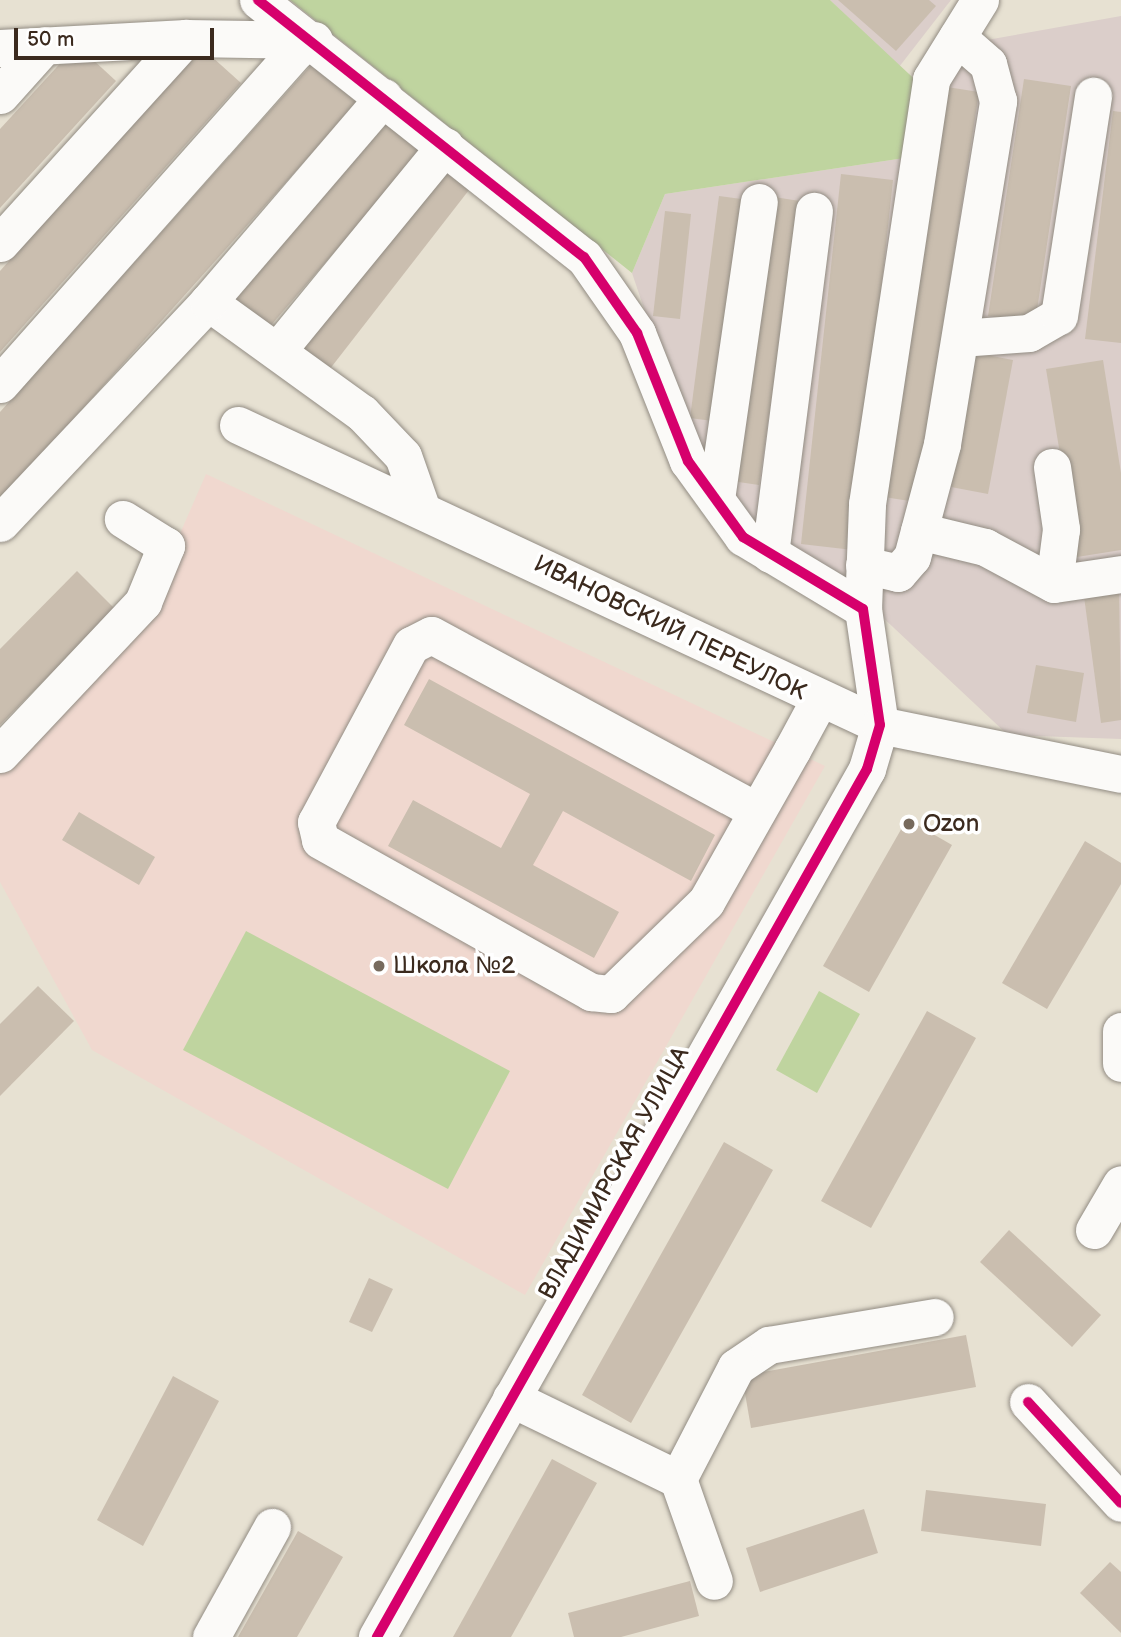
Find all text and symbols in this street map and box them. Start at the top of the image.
scale bar [18,14,217,58]
text: 50 m [27,27,74,52]
street label: ИВАНОВСКИЙ ПЕРЕУЛОК [529,549,811,707]
place label: Ozon [923,810,979,838]
marker: Ozon [901,816,917,832]
place label: Школа №2 [393,952,515,980]
marker: Школа №2 [371,958,387,974]
street label: ВЛАДИМИРСКАЯ УЛИЦА [533,1042,695,1304]

